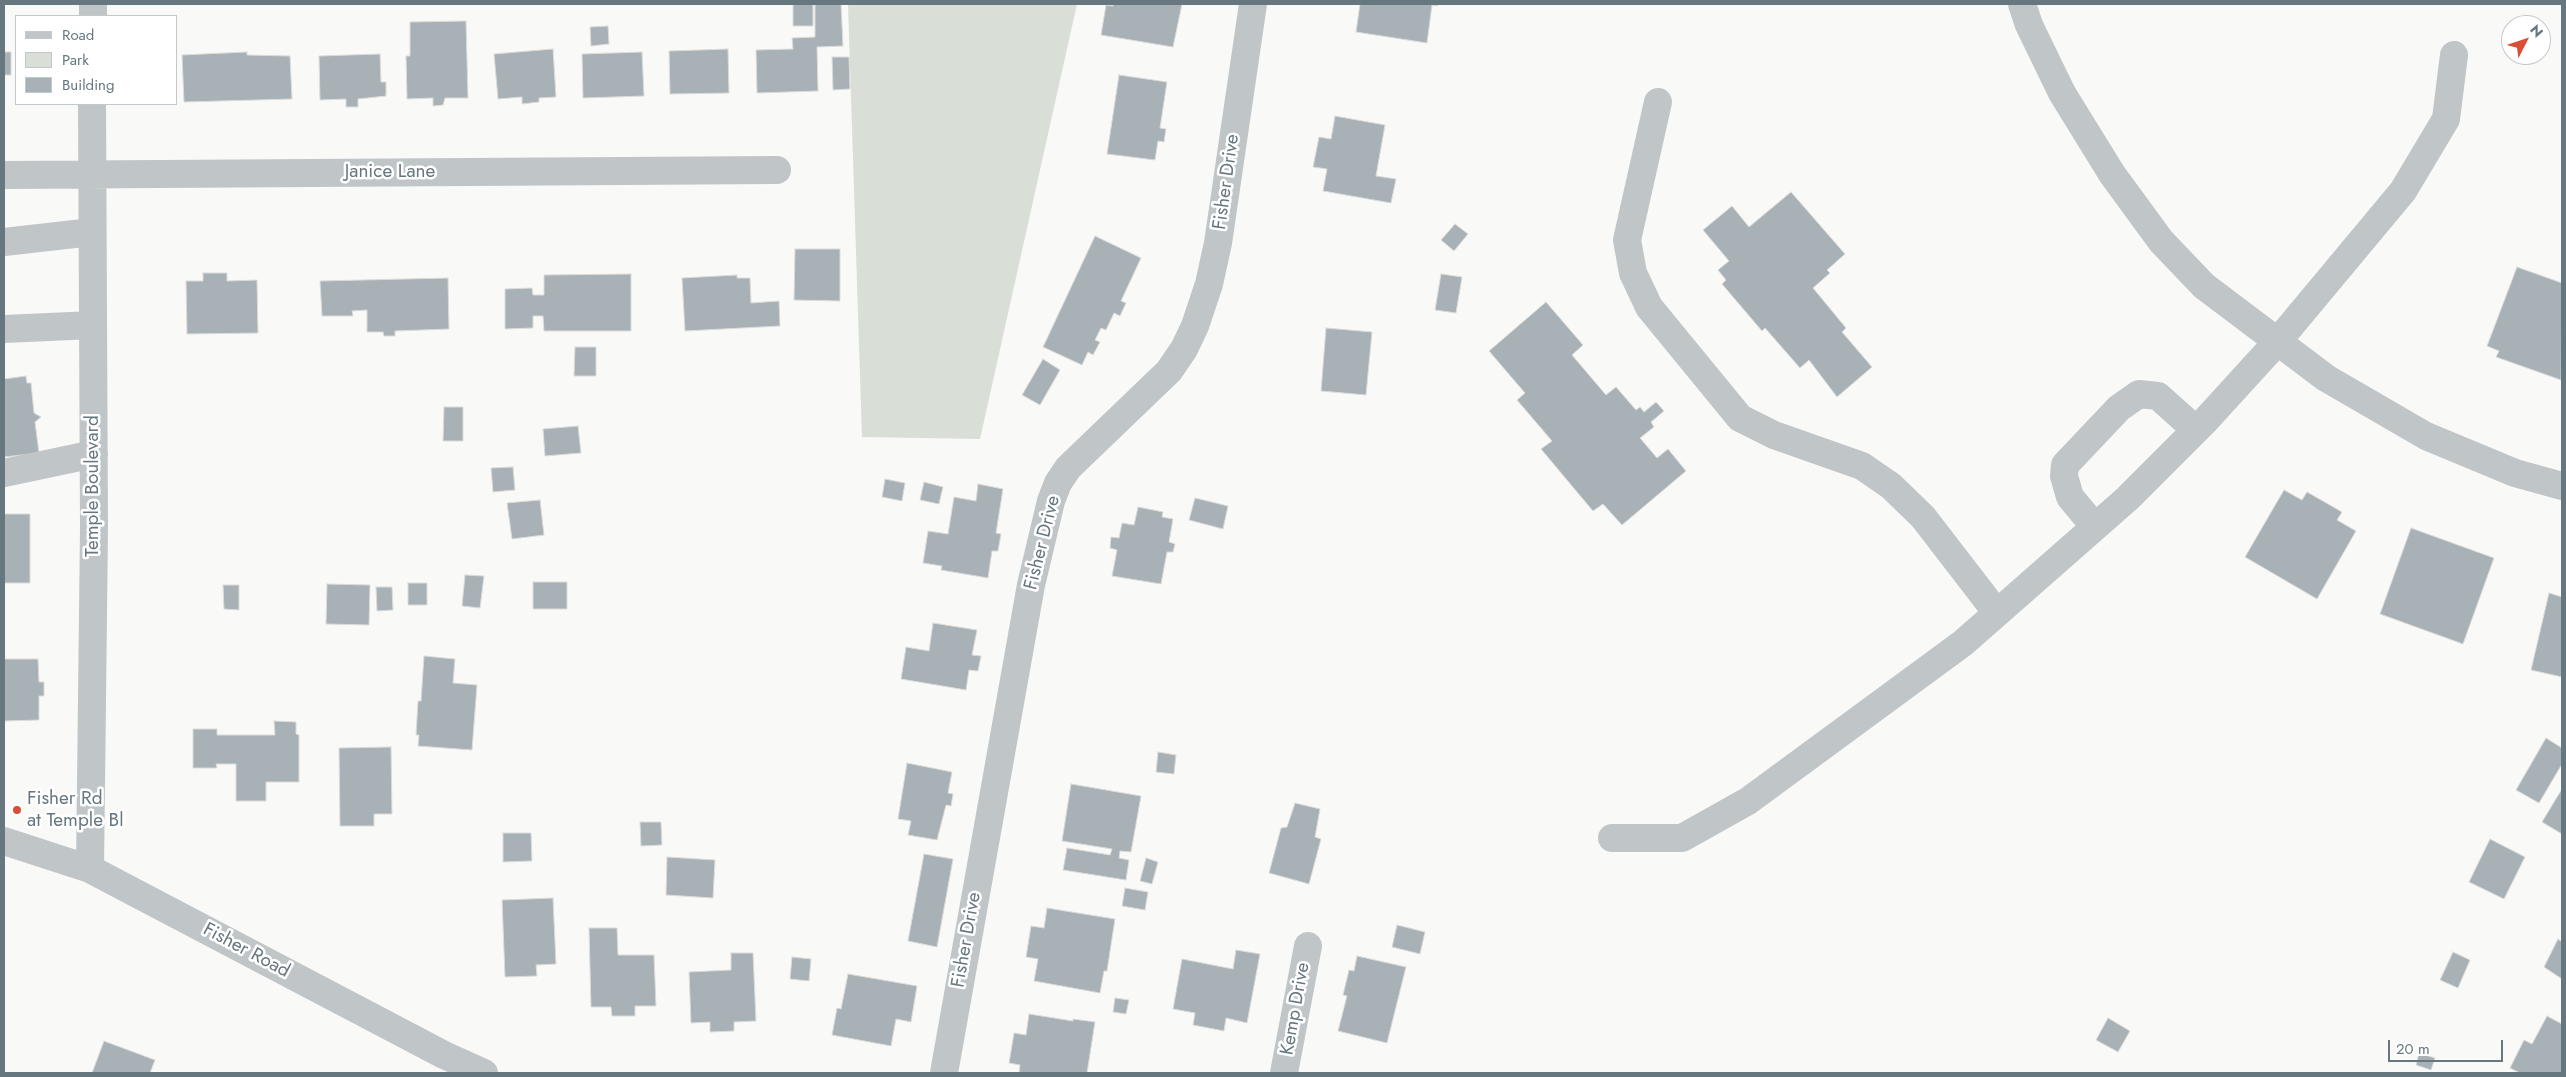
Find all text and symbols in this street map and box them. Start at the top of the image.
legend [15,15,178,105]
north arrow [2501,15,2551,65]
text: N [2525,20,2548,42]
text: Road [62,24,94,46]
text: Park [62,49,89,71]
text: Building [62,74,114,96]
street label: Fisher Drive [1209,133,1245,231]
street label: Janice Lane [345,161,435,183]
street label: Temple Boulevard [82,415,104,557]
street label: Fisher Drive [1020,494,1066,592]
place label: Fisher Rd at Temple Bl [27,788,124,832]
marker: Fisher Rd at Temple Bl [11,804,23,816]
street label: Fisher Drive [947,891,987,989]
street label: Fisher Road [199,919,293,983]
street label: Kemp Drive [1277,961,1315,1057]
scale bar [2391,1030,2506,1062]
text: 20 m [2396,1038,2430,1060]

